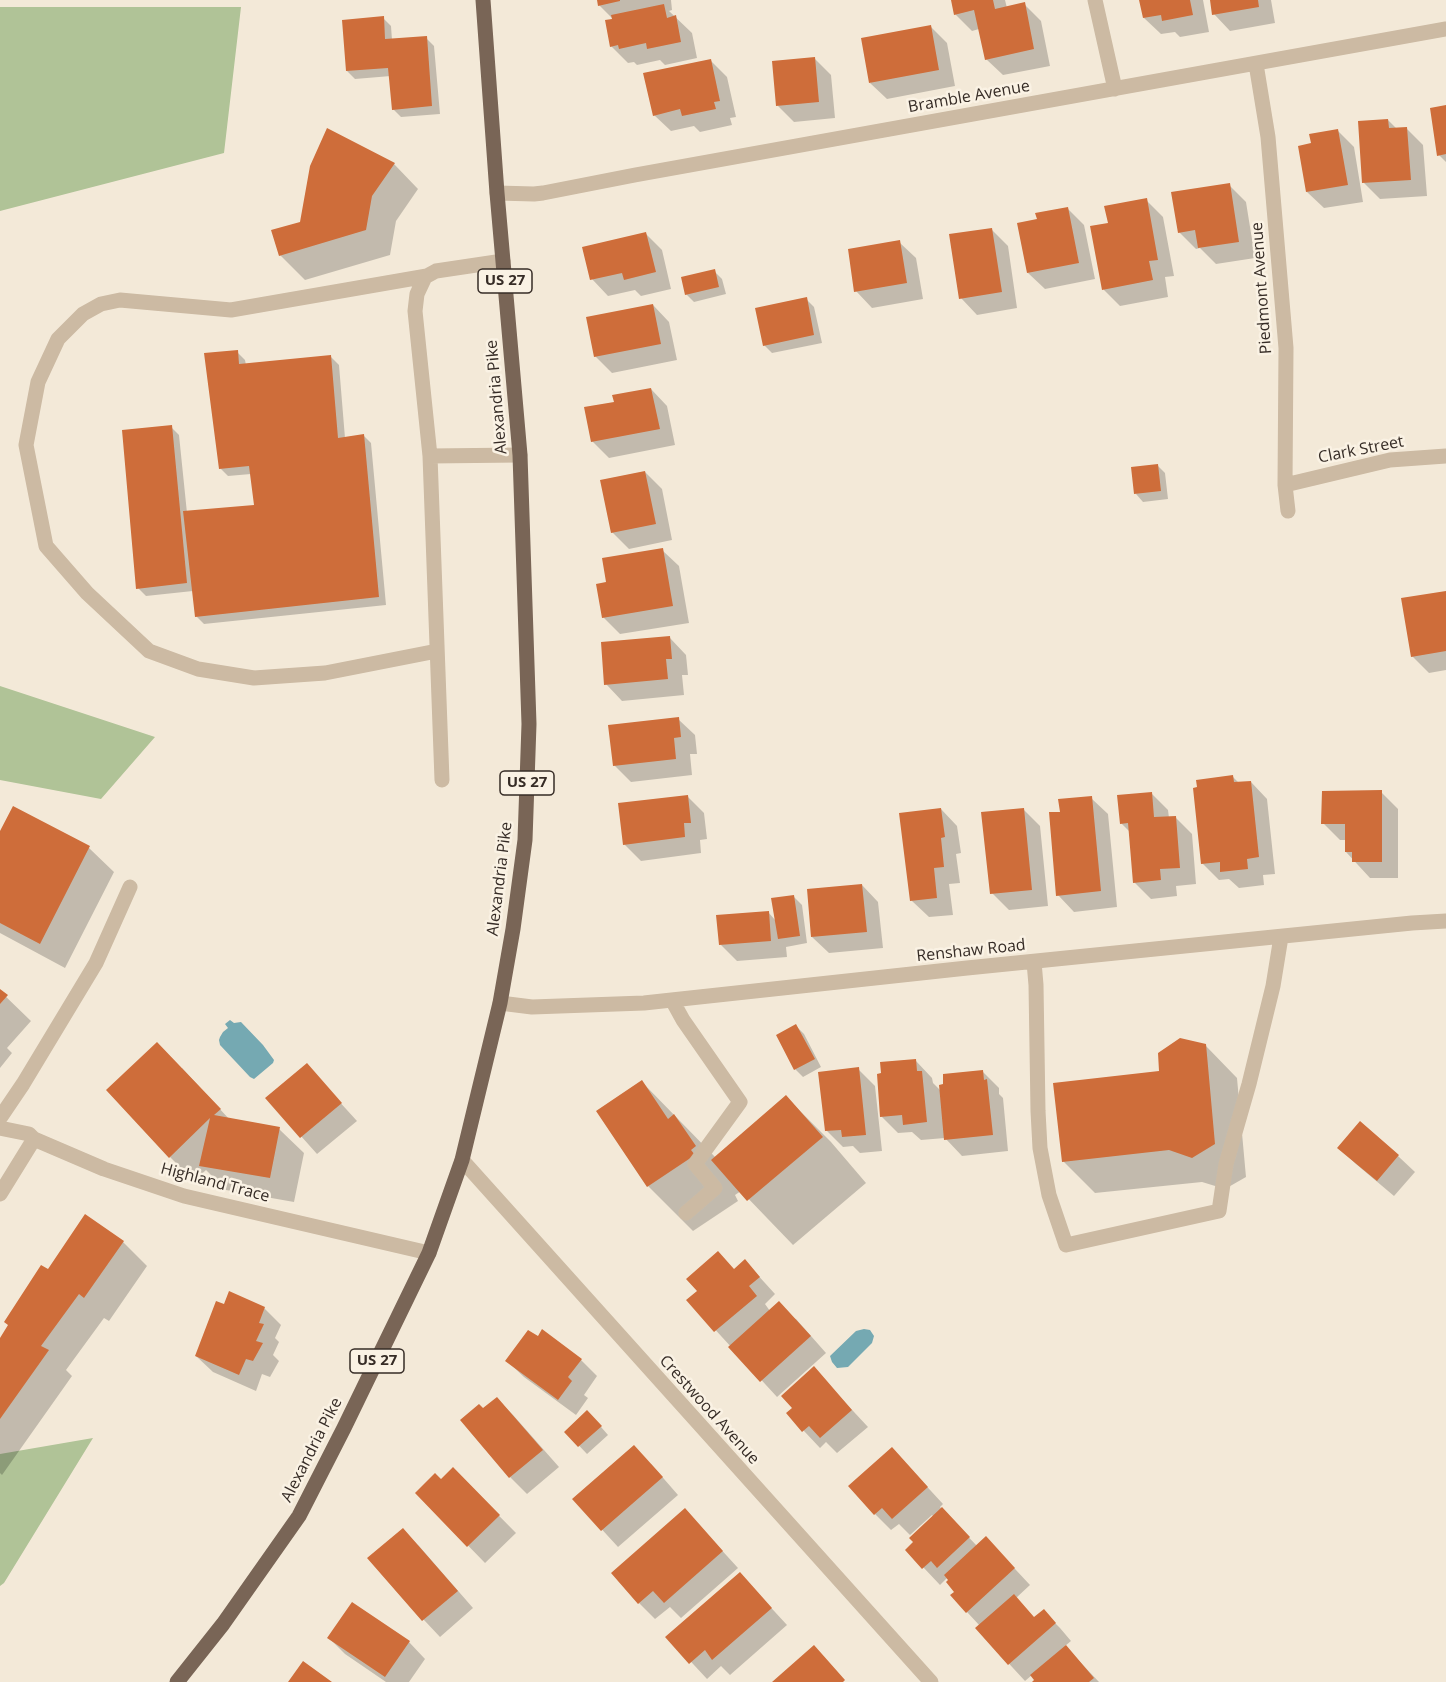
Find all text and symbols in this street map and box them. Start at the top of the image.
street label: Bramble Avenue [907,77,1031,117]
street label: Piedmont Avenue [1248,221,1276,355]
road number: US 27 [478,269,532,293]
street label: Alexandria Pike [482,339,512,455]
street label: Clark Street [1317,432,1405,468]
road number: US 27 [500,771,554,795]
street label: Alexandria Pike [483,821,517,937]
street label: Renshaw Road [915,936,1027,966]
street label: Highland Trace [158,1159,272,1207]
road number: US 27 [350,1349,404,1373]
street label: Crestwood Avenue [655,1351,763,1469]
street label: Alexandria Pike [277,1395,347,1505]

